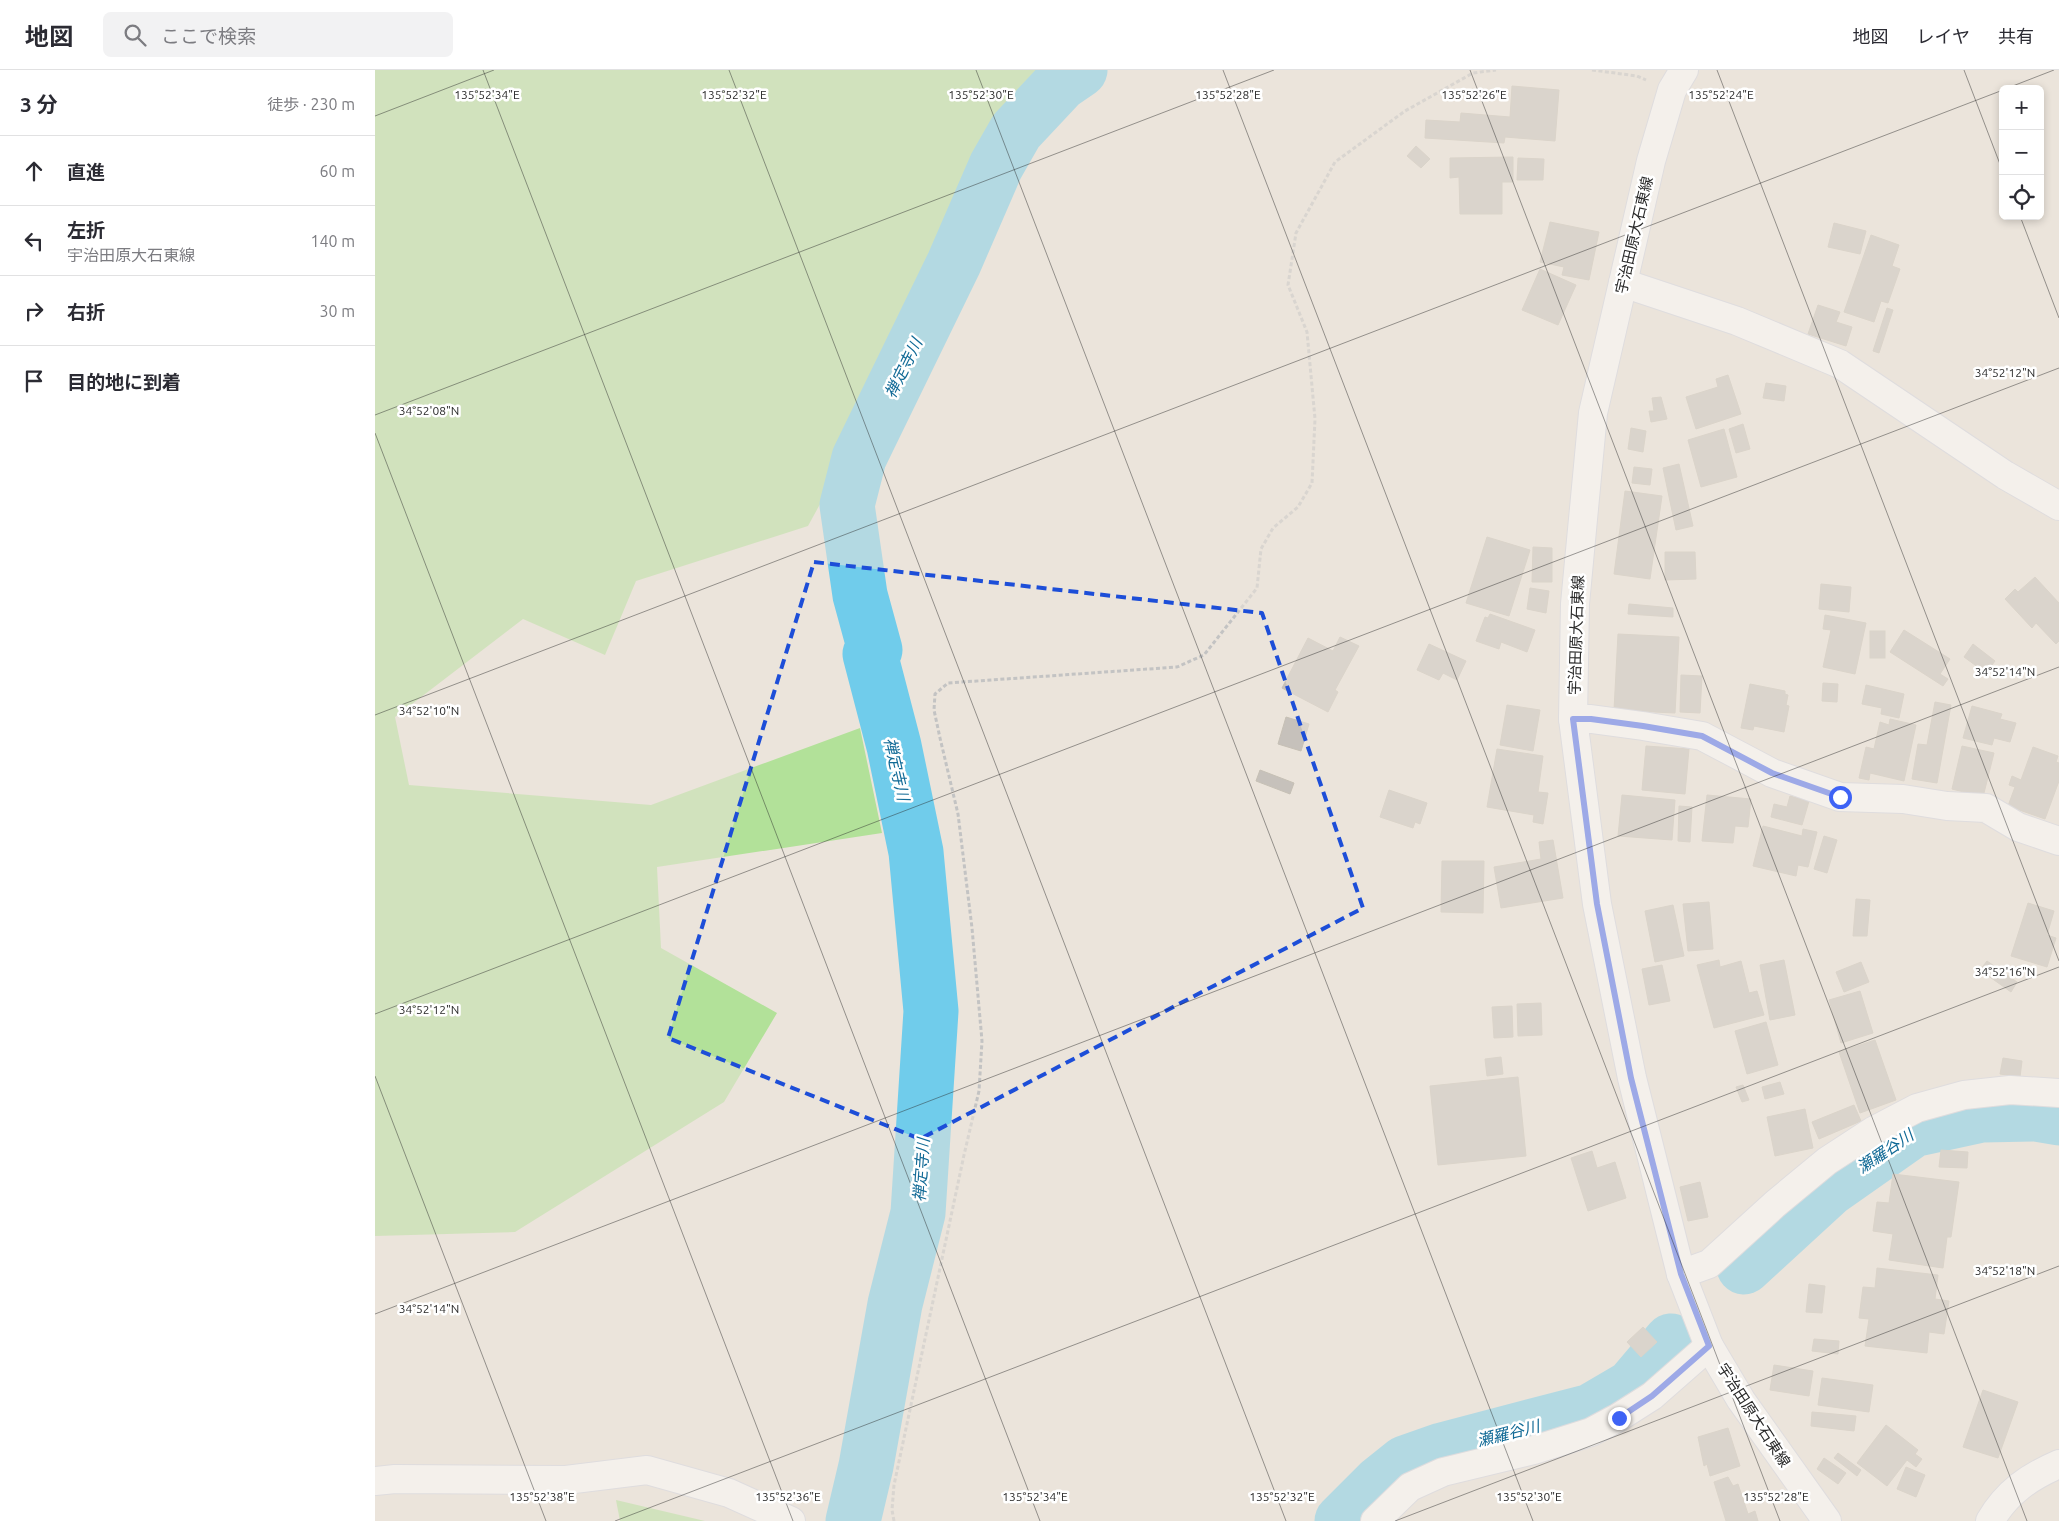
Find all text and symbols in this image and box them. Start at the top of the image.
search box [103,12,453,57]
icon: search [121,21,149,49]
text: 地図 [25,23,73,50]
text: ここで検索 [161,25,256,47]
text: 地図 [1853,26,1889,46]
text: レイヤ [1917,26,1970,46]
text: 共有 [1998,26,2034,46]
map controls [1999,85,2044,220]
button: + [1999,85,2044,130]
text: 135°52'34"E [454,88,520,101]
text: 135°52'32"E [701,88,767,101]
text: 135°52'30"E [948,88,1014,101]
text: 135°52'28"E [1195,88,1261,101]
text: 135°52'26"E [1441,88,1507,101]
text: 135°52'24"E [1688,88,1754,101]
text: 3 分 [20,92,58,116]
text: 徒歩 · 230 m [267,95,355,113]
button: − [1999,130,2044,175]
icon: ahead [20,157,48,185]
text: 直進 [67,161,105,183]
text: 60 m [319,162,355,180]
street label: 宇治田原大石東線 [1612,175,1656,295]
button: locate [1999,175,2044,220]
text: 左折 [67,219,105,241]
icon: left [20,227,48,255]
text: 140 m [310,232,355,250]
text: 宇治田原大石東線 [67,246,195,264]
icon: right [20,297,48,325]
text: 右折 [67,301,105,323]
text: 30 m [319,302,355,320]
water label: 禅定寺川 [881,334,926,401]
text: 34°52'12"N [1975,366,2035,379]
icon: arrive [20,367,48,395]
text: 目的地に到着 [67,371,181,393]
text: 34°52'08"N [399,404,459,417]
street label: 宇治田原大石東線 [1565,575,1587,695]
text: 34°52'14"N [1975,665,2035,678]
text: 34°52'10"N [399,704,459,717]
water label: 禅定寺川 [881,736,913,804]
route start [1829,786,1852,809]
text: 34°52'16"N [1975,965,2035,978]
text: 34°52'12"N [399,1003,459,1016]
water label: 瀬羅谷川 [1853,1125,1918,1176]
water label: 禅定寺川 [910,1135,932,1203]
text: 34°52'18"N [1975,1264,2035,1277]
text: 34°52'14"N [399,1302,459,1315]
street label: 宇治田原大石東線 [1714,1360,1794,1470]
route end [1608,1407,1631,1430]
water label: 瀬羅谷川 [1475,1416,1543,1449]
text: 135°52'38"E [509,1490,575,1503]
text: 135°52'36"E [755,1490,821,1503]
text: 135°52'34"E [1002,1490,1068,1503]
text: 135°52'32"E [1249,1490,1315,1503]
text: 135°52'30"E [1496,1490,1562,1503]
text: 135°52'28"E [1743,1490,1809,1503]

